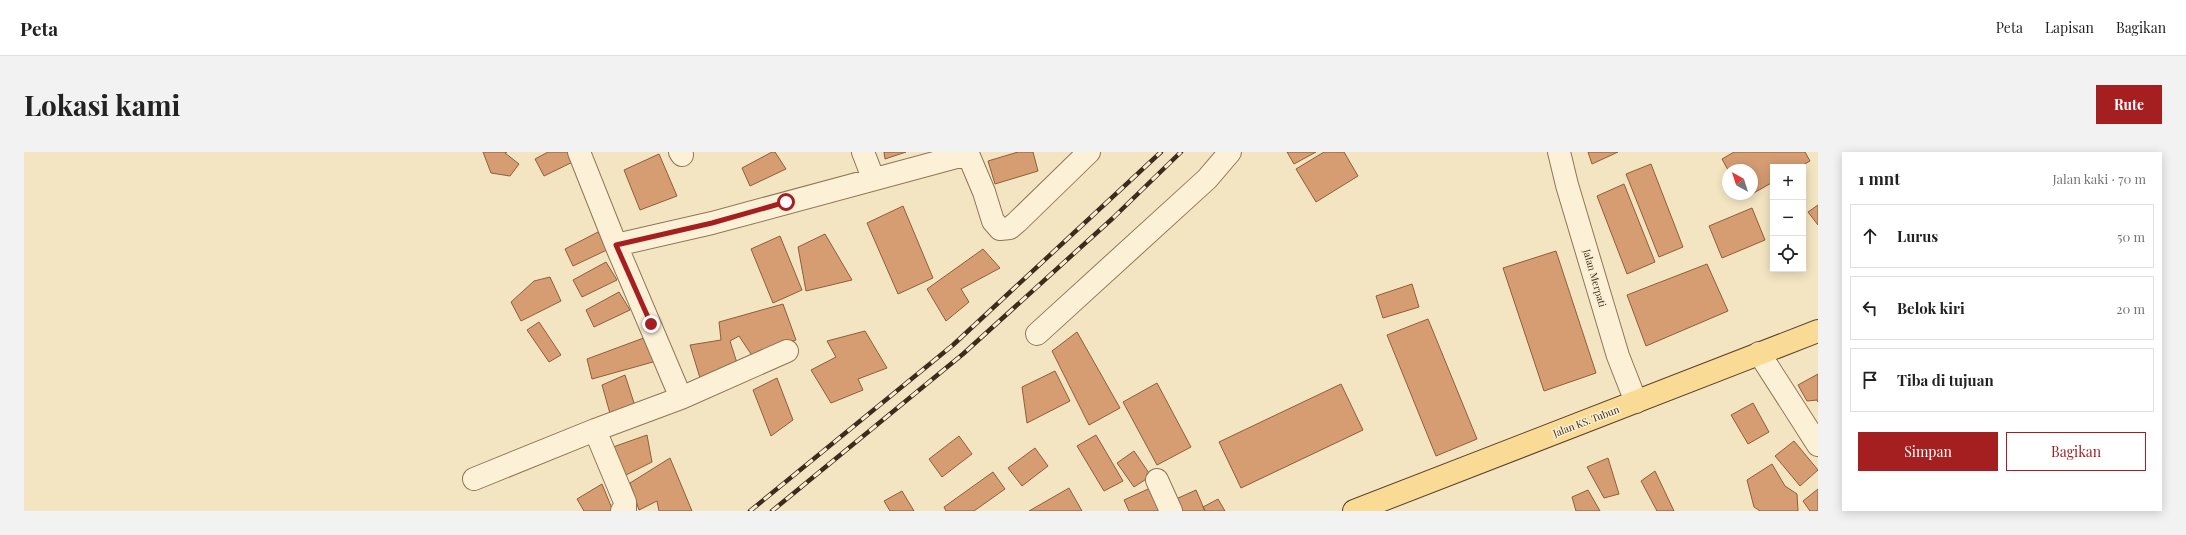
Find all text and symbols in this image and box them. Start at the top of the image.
text: Peta [20,15,58,41]
text: Peta [1996,18,2023,37]
text: Lapisan [2045,18,2094,37]
text: Bagikan [2116,18,2166,37]
button: Rute [2096,85,2162,124]
text: Lokasi kami [24,86,180,123]
north arrow [1722,164,1758,200]
map controls [1770,164,1806,272]
button: + [1770,164,1806,200]
text: 1 mnt [1858,167,1900,189]
text: Jalan kaki · 70 m [2053,170,2146,187]
route start [777,193,795,211]
button: − [1770,200,1806,236]
icon: ahead [1859,225,1881,247]
text: Lurus [1897,226,1938,246]
text: 50 m [2117,228,2145,245]
button: locate [1770,236,1806,272]
street label: Jalan Merpati [1580,246,1610,309]
icon: left [1859,297,1881,319]
text: Belok kiri [1897,298,1965,318]
text: 20 m [2116,300,2145,317]
route end [642,315,660,333]
icon: arrive [1859,369,1881,391]
text: Tiba di tujuan [1897,370,1994,390]
street label: Jalan KS. Tubun [1550,402,1621,440]
button: Simpan [1858,432,1998,471]
button: Bagikan [2006,432,2146,471]

